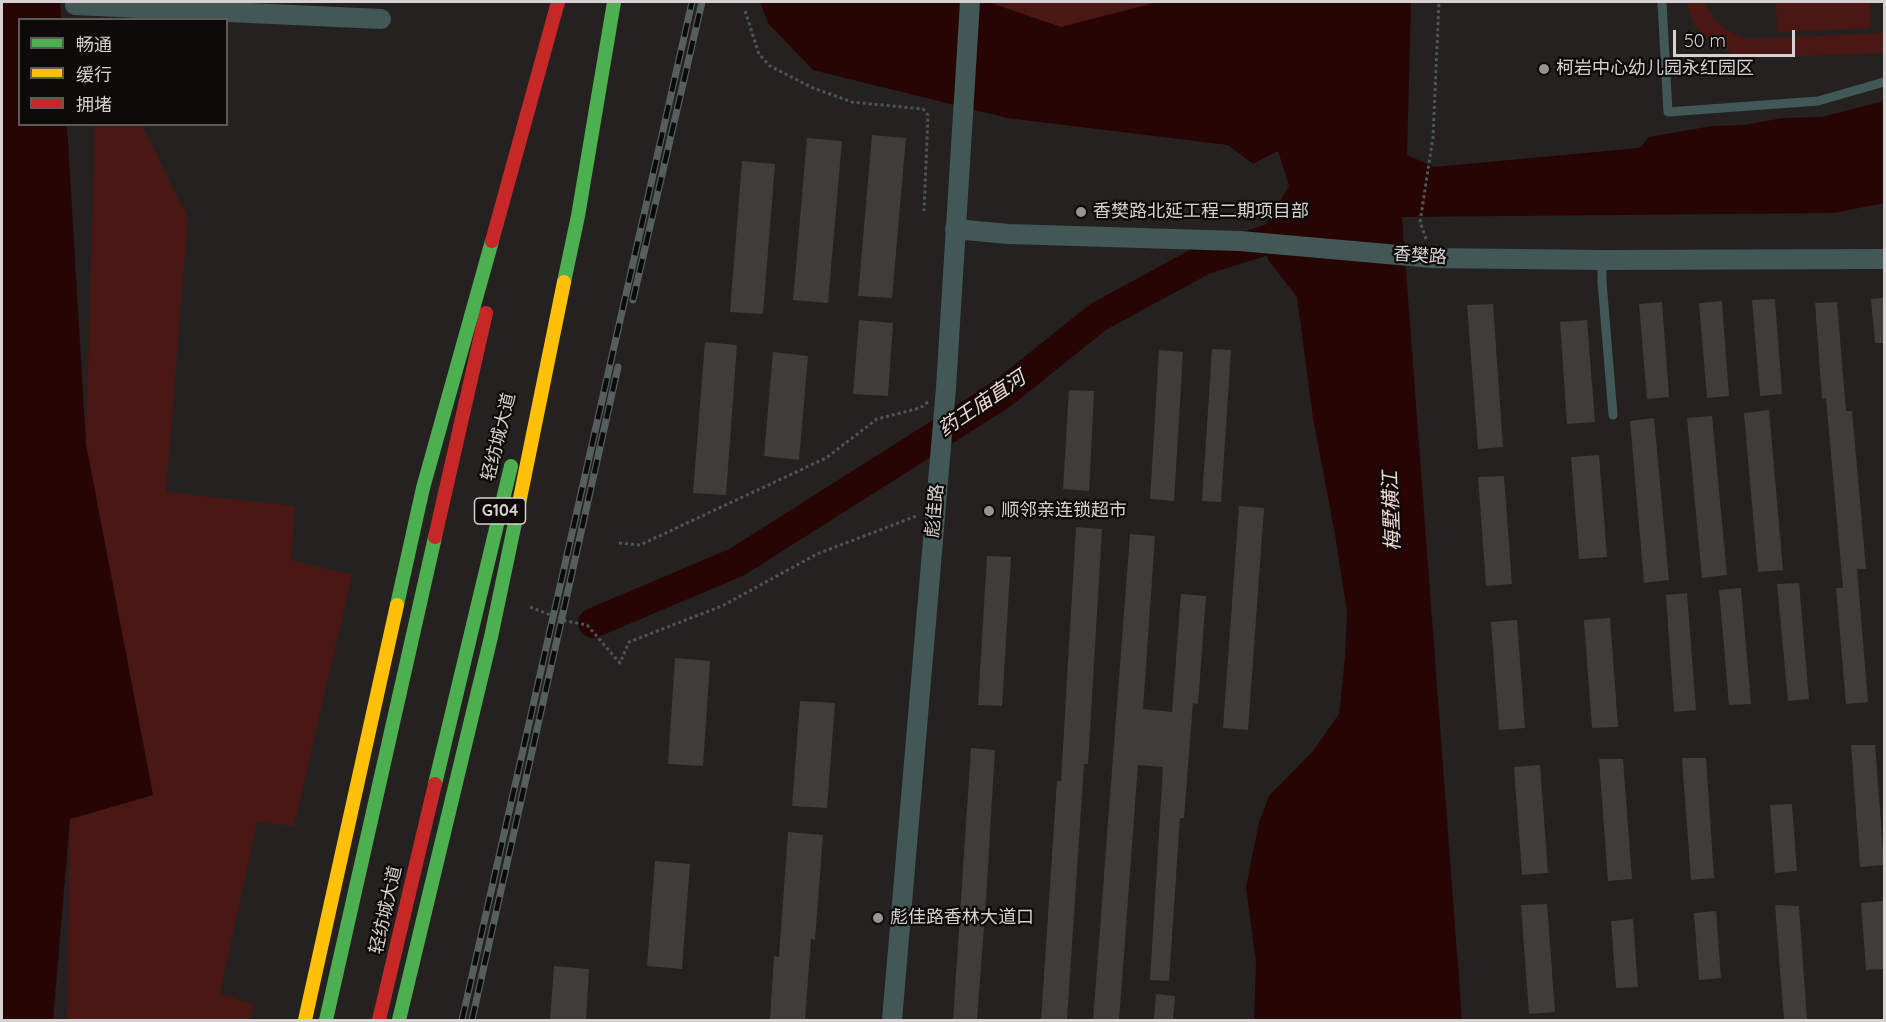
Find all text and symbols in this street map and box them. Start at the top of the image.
legend [18,18,228,126]
scale bar [1676,18,1798,56]
text: 50 m [1684,29,1726,52]
text: 畅通 [76,33,112,56]
place label: 柯岩中心幼儿园永红园区 [1556,58,1754,80]
marker: 柯岩中心幼儿园永红园区 [1537,62,1551,76]
text: 缓行 [76,63,112,86]
text: 拥堵 [76,93,112,116]
place label: 香樊路北延工程二期项目部 [1093,201,1309,223]
marker: 香樊路北延工程二期项目部 [1074,205,1088,219]
street label: 香樊路 [1392,243,1448,269]
water label: 药王庙直河 [934,366,1030,442]
street label: 轻纺城大道 [478,391,520,483]
water label: 梅墅横江 [1379,471,1405,551]
street label: 彪佳路 [922,483,948,539]
road number: G104 [474,498,526,524]
place label: 顺邻亲连锁超市 [1001,500,1127,522]
marker: 顺邻亲连锁超市 [982,504,996,518]
street label: 轻纺城大道 [365,864,407,956]
place label: 彪佳路香林大道口 [890,907,1034,929]
marker: 彪佳路香林大道口 [871,911,885,925]

